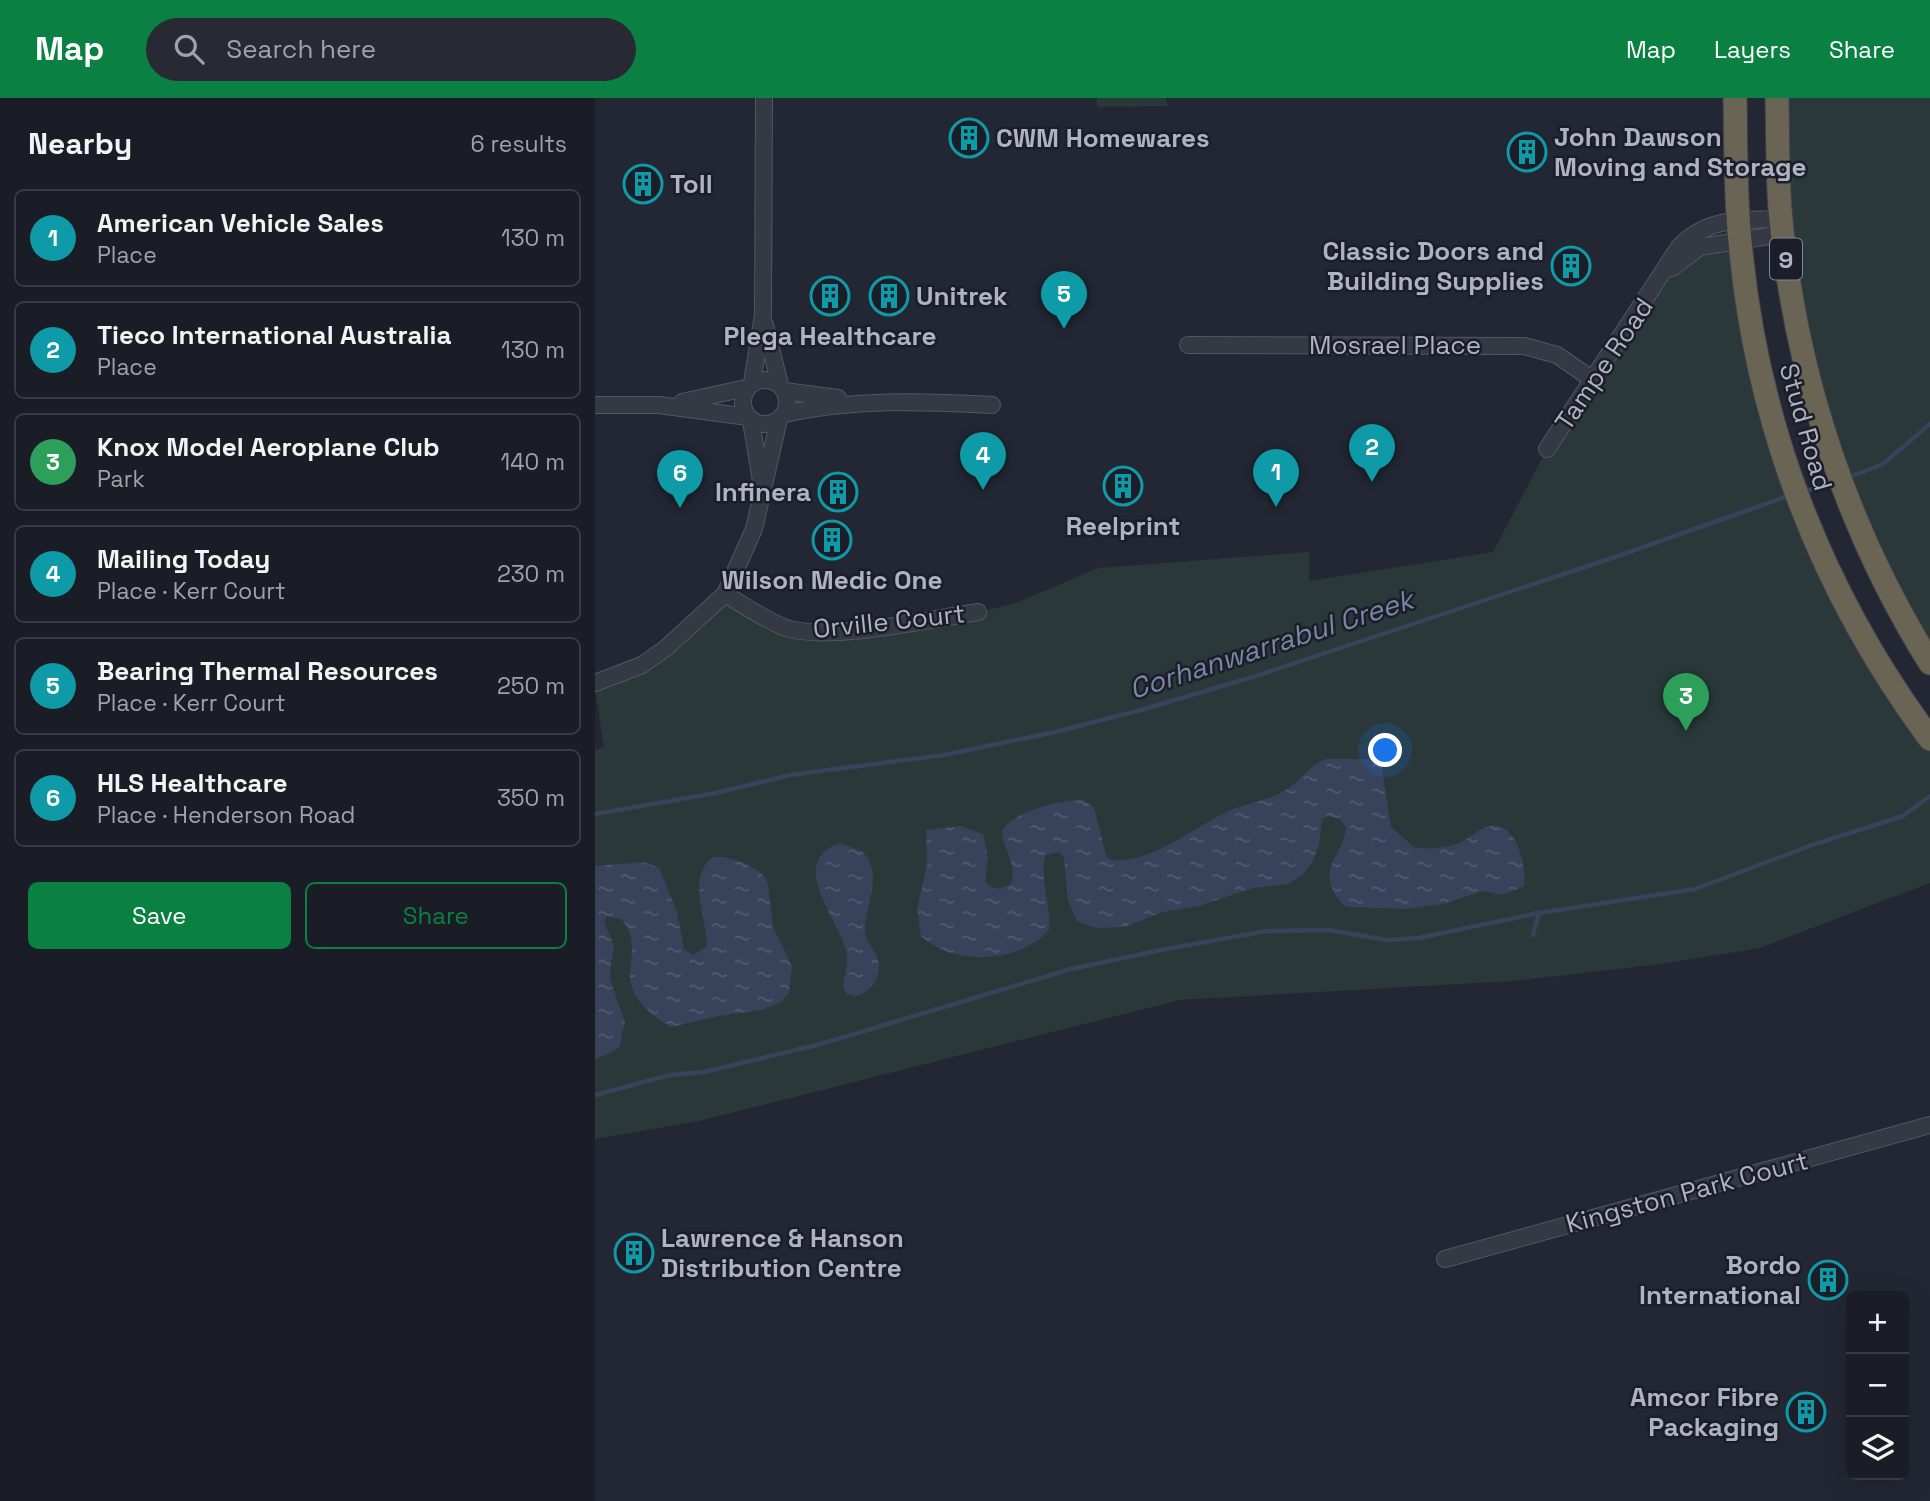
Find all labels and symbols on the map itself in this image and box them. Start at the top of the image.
building icon: CWM Homewares [948,117,990,159]
place label: John Dawson Moving and Storage [1554,120,1807,184]
place label: CWM Homewares [996,121,1210,155]
building icon: John Dawson Moving and Storage [1506,131,1548,173]
building icon: Toll [622,163,664,205]
place label: Toll [670,167,713,201]
place label: Classic Doors and Building Supplies [1322,234,1544,298]
road number: 9 [1770,238,1802,280]
building icon: Classic Doors and Building Supplies [1550,245,1592,287]
pin: 5 [1041,271,1087,329]
building icon: Plega Healthcare [809,275,851,317]
building icon: Unitrek [868,275,910,317]
place label: Unitrek [916,279,1008,313]
street label: Tampe Road [1547,291,1661,437]
place label: Plega Healthcare [724,319,936,353]
street label: Mosrael Place [1309,328,1481,362]
street label: Stud Road [1772,359,1840,495]
pin: 2 [1349,424,1395,482]
pin: 4 [960,432,1006,490]
pin: 1 [1253,449,1299,507]
pin: 6 [657,450,703,508]
building icon: Reelprint [1102,465,1144,507]
building icon: Infinera [817,471,859,513]
place label: Infinera [715,475,811,509]
place label: Reelprint [1066,509,1180,543]
building icon: Wilson Medic One [811,519,853,561]
place label: Wilson Medic One [721,563,943,597]
water label: Corhanwarrabul Creek [1124,580,1420,707]
street label: Orville Court [811,596,967,646]
pin: 3 [1663,673,1709,731]
your location [1368,733,1402,767]
street label: Kingston Park Court [1562,1143,1812,1241]
place label: Lawrence & Hanson Distribution Centre [661,1221,904,1285]
building icon: Lawrence & Hanson Distribution Centre [613,1232,655,1274]
place label: Bordo International [1639,1248,1801,1312]
building icon: Bordo International [1807,1259,1849,1301]
place label: Amcor Fibre Packaging [1630,1380,1779,1444]
building icon: Amcor Fibre Packaging [1785,1391,1827,1433]

